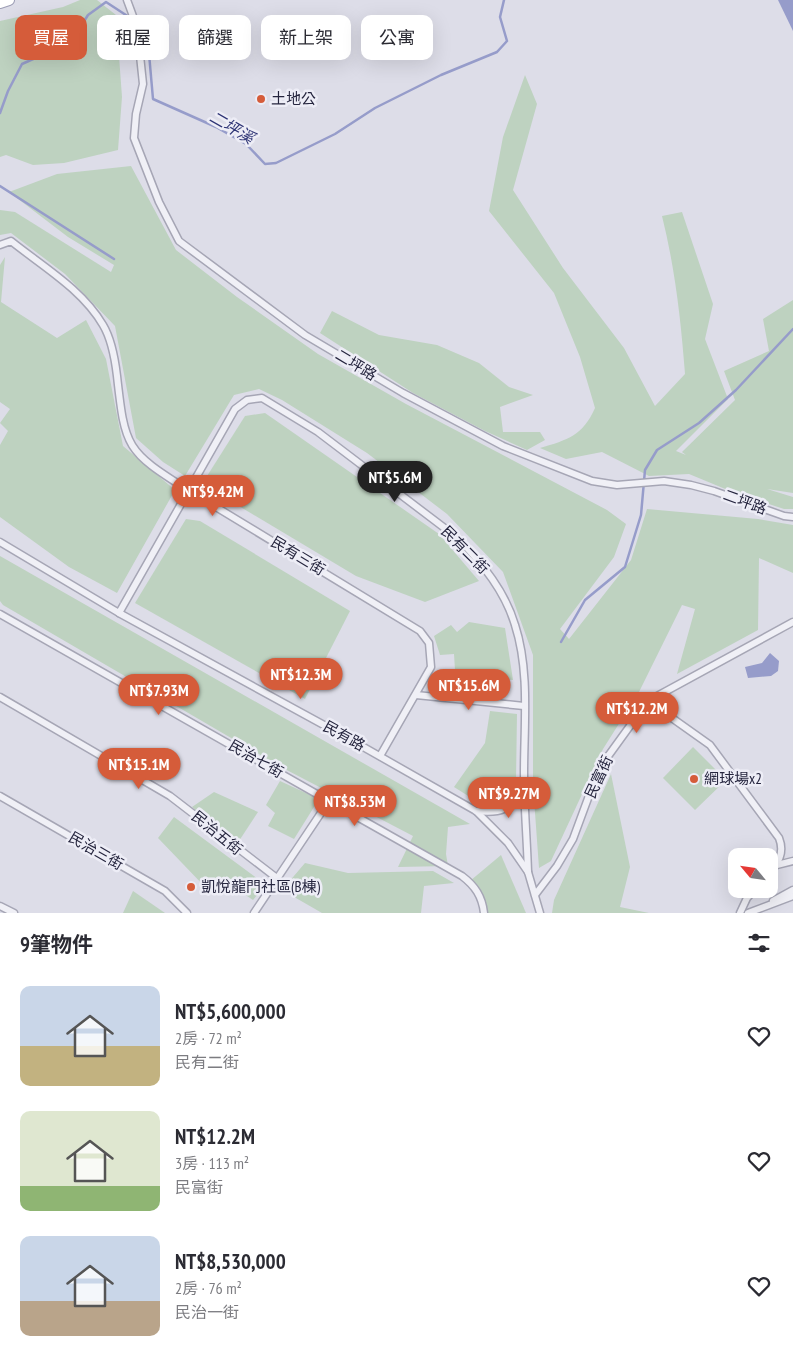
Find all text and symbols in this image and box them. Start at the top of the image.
chip: 買屋 [15,15,87,60]
chip: 租屋 [97,15,169,60]
chip: 篩選 [179,15,251,60]
chip: 新上架 [261,15,351,60]
chip: 公寓 [361,15,433,60]
place label: 土地公 [271,89,316,108]
marker: 土地公 [255,93,267,105]
water label: 二坪溪 [206,106,260,149]
street label: 二坪路 [332,345,380,384]
pin: NT$5.6M [349,460,441,503]
text: NT$5.6M [368,467,422,487]
pin: NT$9.42M [161,474,265,517]
text: NT$9.42M [183,481,243,501]
street label: 二坪路 [721,485,770,518]
street label: 民有二街 [437,522,493,578]
street label: 民有三街 [268,532,329,579]
pin: NT$12.3M [249,658,353,700]
text: NT$12.3M [271,664,331,684]
pin: NT$15.6M [417,668,521,711]
pin: NT$7.93M [107,674,211,716]
text: NT$15.6M [439,675,499,695]
text: NT$7.93M [129,680,189,700]
pin: NT$12.2M [585,692,689,734]
text: NT$12.2M [607,698,667,718]
street label: 民有路 [320,716,369,755]
street label: 民治七街 [226,735,287,782]
pin: NT$15.1M [87,748,191,790]
street label: 民富街 [580,752,617,801]
text: NT$15.1M [109,754,169,774]
place label: 網球場x2 [704,769,762,788]
marker: 網球場x2 [688,773,700,785]
pin: NT$9.27M [457,776,561,819]
text: NT$9.27M [479,783,539,803]
pin: NT$8.53M [303,784,407,827]
text: NT$8.53M [325,791,385,811]
street label: 民治五街 [188,806,247,859]
street label: 民治三街 [66,827,127,874]
north arrow [728,848,778,898]
map controls [728,848,778,898]
place label: 凱悅龍門社區(B棟) [201,877,321,896]
marker: 凱悅龍門社區(B棟) [185,881,197,893]
icon: filters [745,929,773,957]
text: 9筆物件 [20,931,93,958]
text: NT$5,600,000 [175,998,286,1025]
icon: home [60,1006,120,1066]
icon: heart [745,1022,773,1050]
text: 2房 · 72 m² [175,1028,242,1048]
text: 民有二街 [175,1052,239,1072]
text: NT$12.2M [175,1123,255,1150]
icon: home [60,1131,120,1191]
icon: heart [745,1147,773,1175]
text: 3房 · 113 m² [175,1153,249,1173]
text: 民富街 [175,1177,223,1197]
text: NT$8,530,000 [175,1248,286,1275]
icon: home [60,1256,120,1316]
icon: heart [745,1272,773,1300]
text: 2房 · 76 m² [175,1278,242,1298]
text: 民治一街 [175,1302,239,1322]

